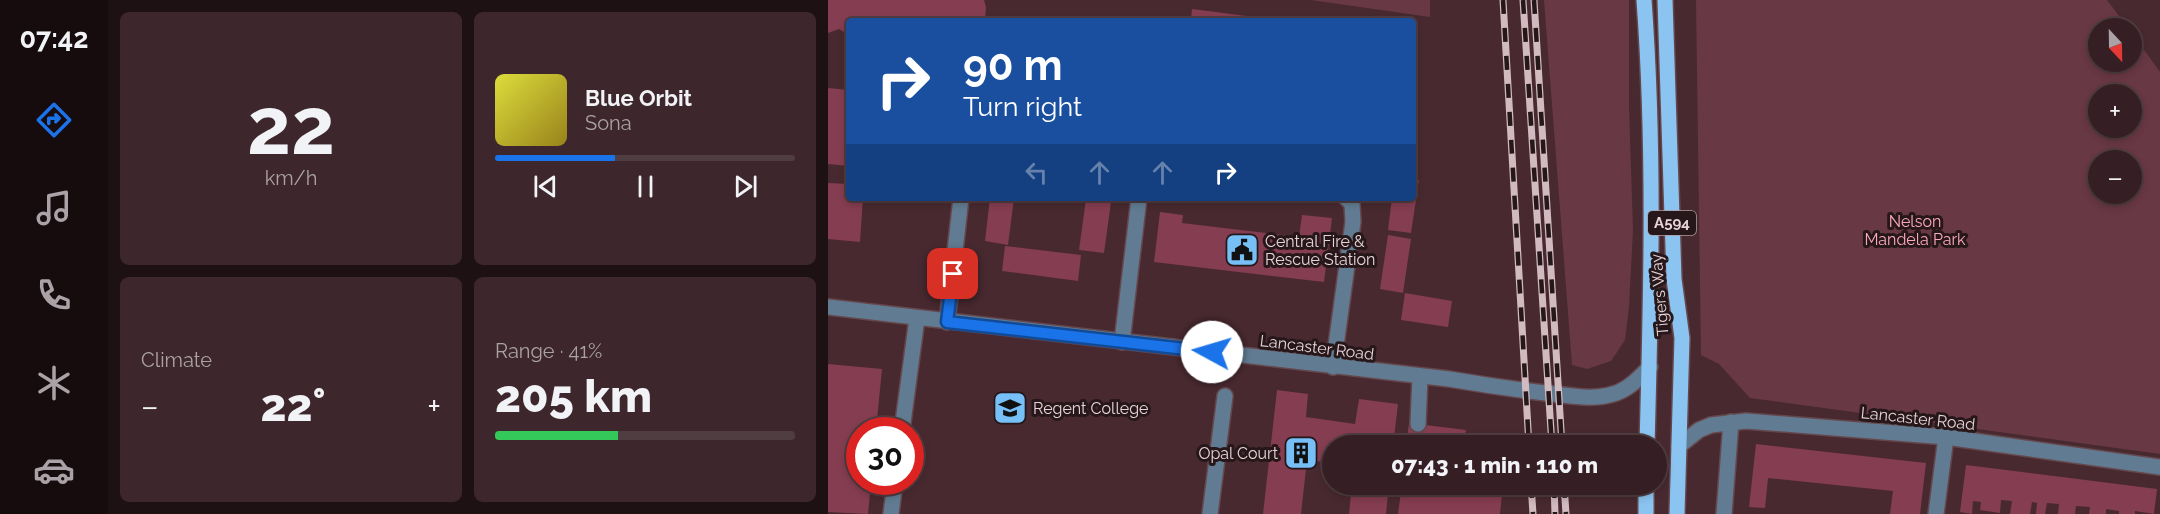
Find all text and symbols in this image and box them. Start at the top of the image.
north arrow [2088,18,2142,72]
map controls [2088,18,2142,204]
text: 07:42 [19,23,89,54]
text: 90 m [963,41,1063,90]
icon: right [864,42,942,120]
text: 22 [247,81,335,172]
button: + [2088,84,2142,138]
text: Blue Orbit [585,85,692,111]
text: Turn right [963,91,1082,122]
icon: directions [33,99,75,141]
text: Sona [585,111,632,135]
button: − [2088,150,2142,204]
icon: left [1020,156,1053,189]
icon: ahead [1083,156,1116,189]
icon: ahead [1146,156,1179,189]
icon: right [1209,156,1242,189]
text: km/h [265,166,317,190]
icon: previous [529,170,562,203]
icon: pause [629,170,662,203]
icon: next [729,170,762,203]
icon: music [33,187,75,229]
road number: A594 [1648,211,1696,235]
park label: Nelson Mandela Park [1864,212,1966,249]
public building icon: Central Fire & Rescue Station [1224,232,1260,268]
place label: Central Fire & Rescue Station [1265,232,1375,269]
pin [927,248,978,299]
street label: Tigers Way [1646,253,1673,337]
icon: arrive [936,257,969,290]
icon: phone [33,274,75,316]
position arrow [1180,320,1244,384]
street label: Lancaster Road [1259,331,1375,364]
text: Range · 41% [495,339,602,363]
text: Climate [141,348,212,372]
icon: climate [33,362,75,404]
text: 205 km [495,370,652,423]
text: 22° [260,379,326,432]
text: − [141,387,159,426]
text: + [427,387,441,426]
school or university icon: Regent College [992,390,1028,426]
place label: Regent College [1033,399,1148,418]
street label: Lancaster Road [1860,403,1976,434]
speed limit sign: 30 [846,417,924,495]
building icon: Opal Court [1283,435,1319,471]
place label: Opal Court [1199,444,1279,463]
icon: car [33,449,75,491]
text: 07:43 · 1 min · 110 m [1391,452,1598,478]

